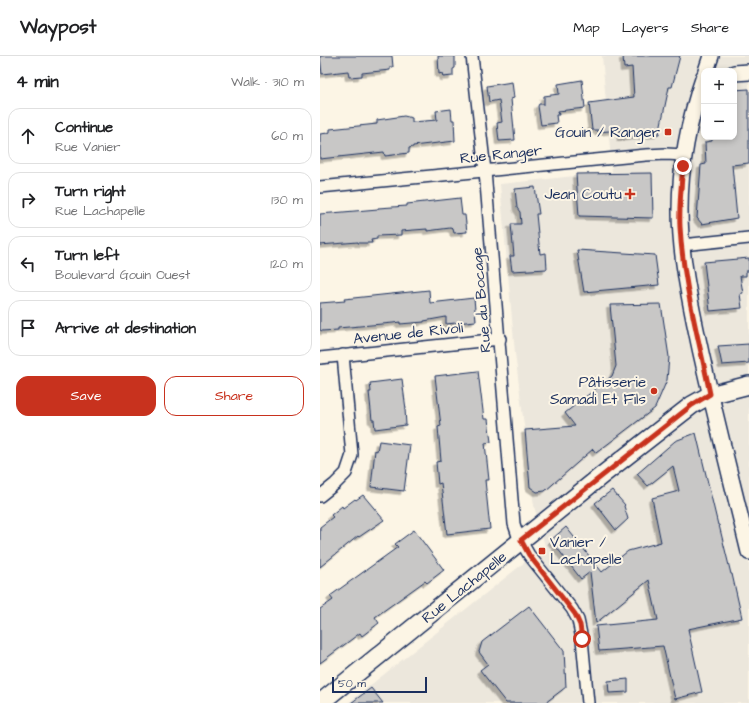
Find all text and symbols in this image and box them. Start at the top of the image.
text: Waypost [20,14,96,41]
text: Map [573,18,600,38]
text: Layers [622,18,669,38]
text: Share [691,18,729,38]
map controls [701,68,737,140]
button: + [701,68,737,104]
text: 4 min [16,70,59,94]
text: Walk · 310 m [231,73,304,91]
button: − [701,104,737,140]
text: Continue [55,117,113,138]
place label: Gouin / Ranger [555,122,660,144]
icon: ahead [17,125,39,147]
text: 60 m [271,127,303,145]
marker: Gouin / Ranger [663,127,673,137]
text: Rue Vanier [55,138,121,156]
street label: Rue Ranger [459,140,543,170]
route end [674,157,692,175]
text: Turn right [55,181,126,202]
place label: Jean Coutu [544,184,622,205]
icon: right [17,189,39,211]
marker: Jean Coutu [625,189,635,199]
text: 130 m [271,191,303,209]
text: Rue Lachapelle [55,202,145,220]
text: Turn left [55,245,119,266]
street label: Rue du Bocage [466,246,498,354]
icon: left [17,253,39,275]
text: 120 m [270,255,303,273]
text: Boulevard Gouin Ouest [55,266,190,284]
icon: arrive [17,317,39,339]
street label: Avenue de Rivoli [352,317,465,350]
text: Arrive at destination [55,318,196,339]
place label: Pâtisserie Samadi Et Fils [550,372,646,410]
button: Save [16,376,156,416]
button: Share [164,376,304,416]
marker: Pâtisserie Samadi Et Fils [649,386,659,396]
place label: Vanier / Lachapelle [550,532,622,570]
street label: Rue Lachapelle [417,546,511,628]
marker: Vanier / Lachapelle [537,546,547,556]
route start [573,630,591,648]
scale bar [332,675,427,694]
text: 50 m [338,676,366,691]

